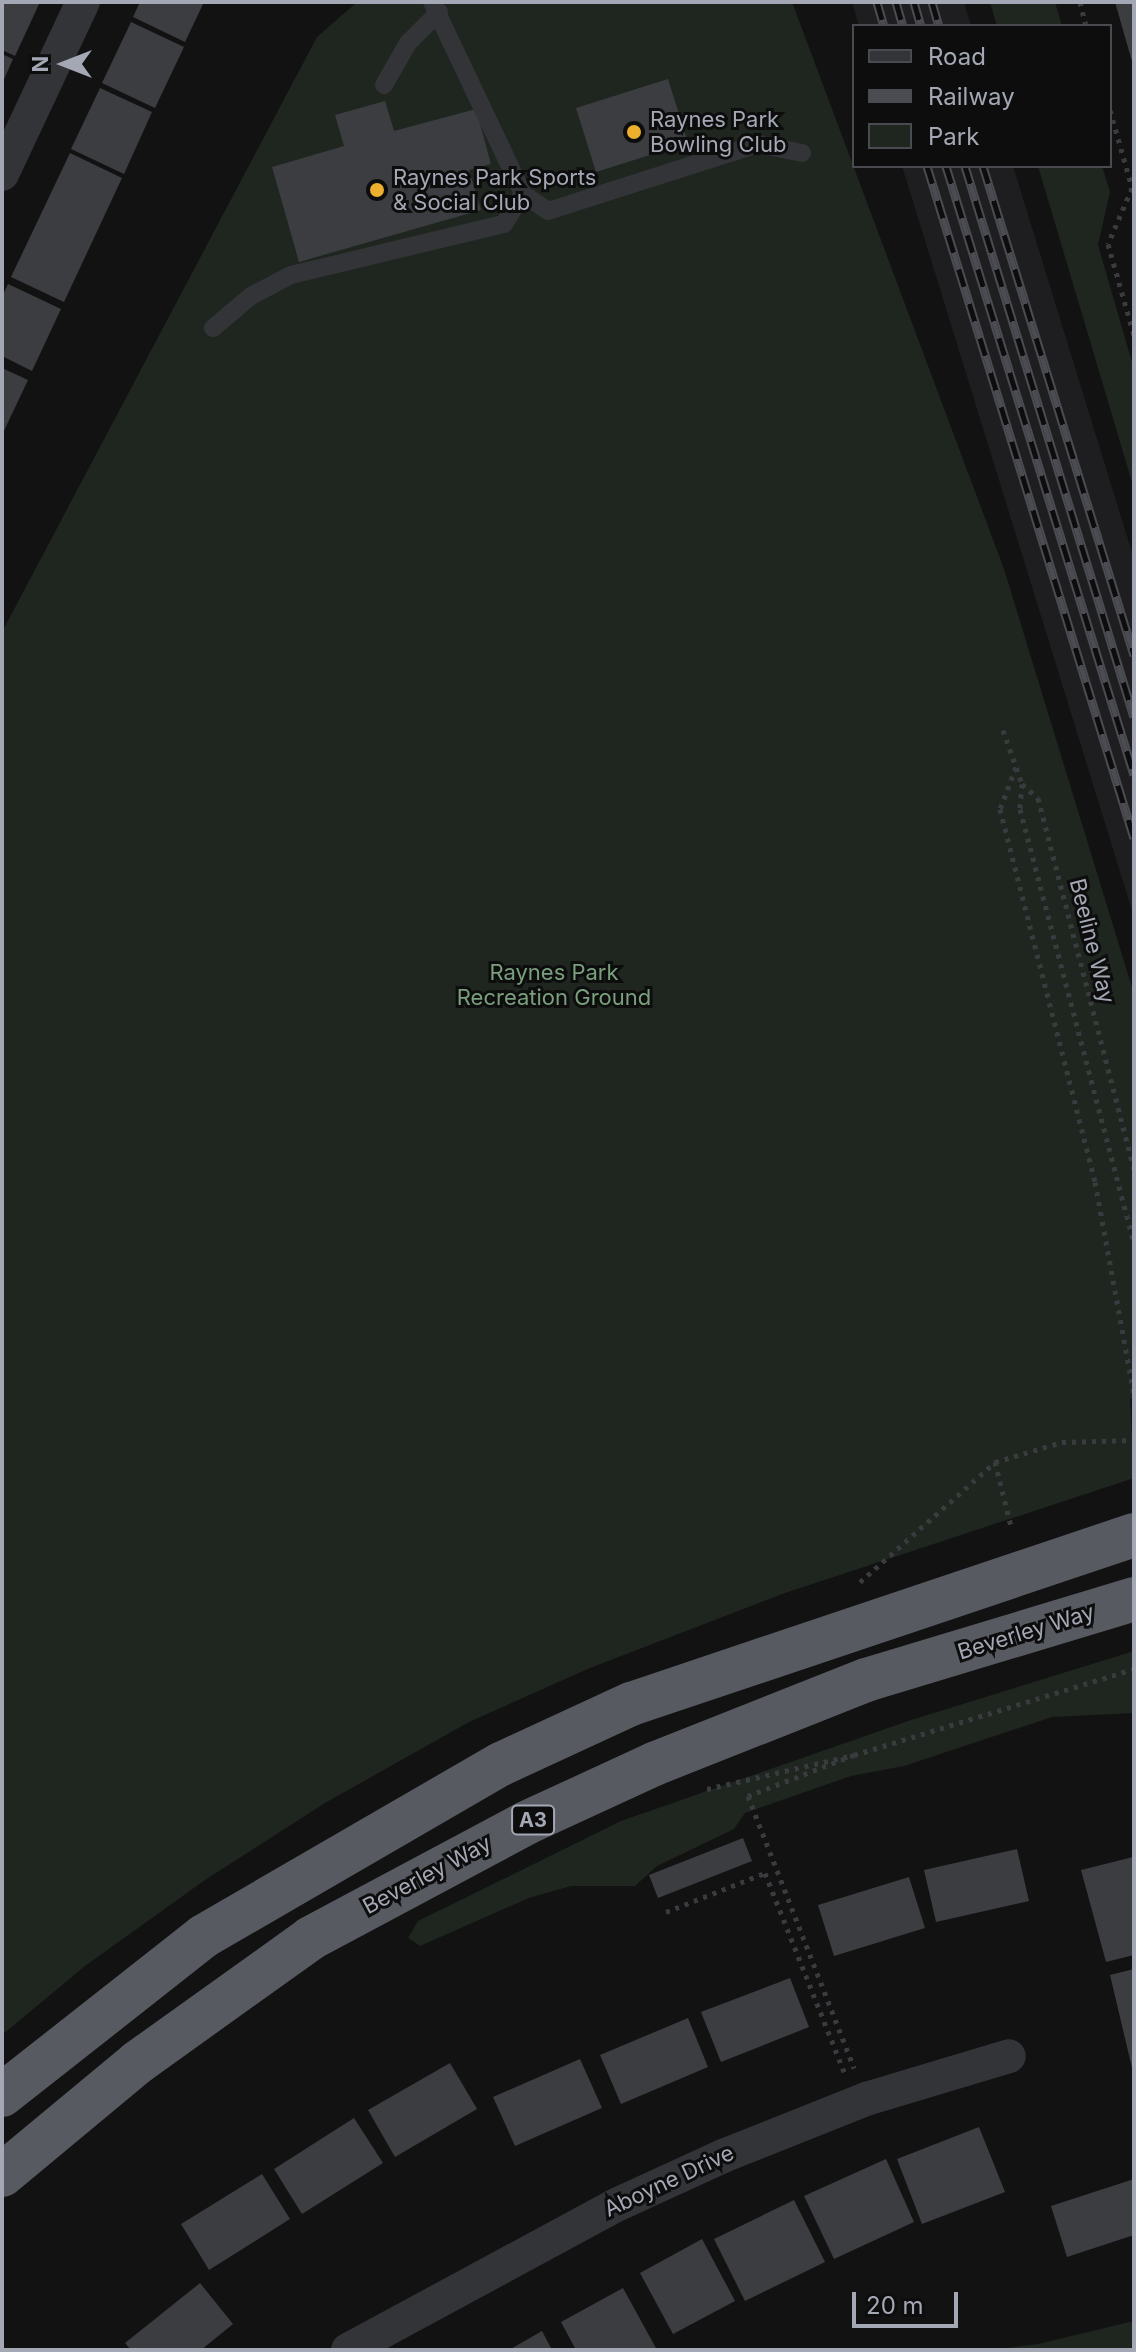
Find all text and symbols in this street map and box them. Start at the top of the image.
north arrow [24,24,104,104]
legend [852,24,1112,168]
text: Road [928,42,986,71]
text: N [27,56,53,72]
text: Railway [928,82,1015,111]
place label: Raynes Park Bowling Club [650,106,786,158]
text: Park [928,122,979,151]
marker: Raynes Park Bowling Club [625,123,643,141]
place label: Raynes Park Sports & Social Club [393,164,596,216]
marker: Raynes Park Sports & Social Club [368,181,386,199]
street label: Beeline Way [1064,876,1120,1006]
park label: Raynes Park Recreation Ground [457,959,651,1010]
street label: Beverley Way [955,1599,1097,1665]
road number: A3 [511,1804,555,1836]
street label: Beverley Way [358,1830,496,1920]
street label: Aboyne Drive [600,2139,738,2223]
scale bar [856,2276,962,2326]
text: 20 m [866,2291,924,2320]

